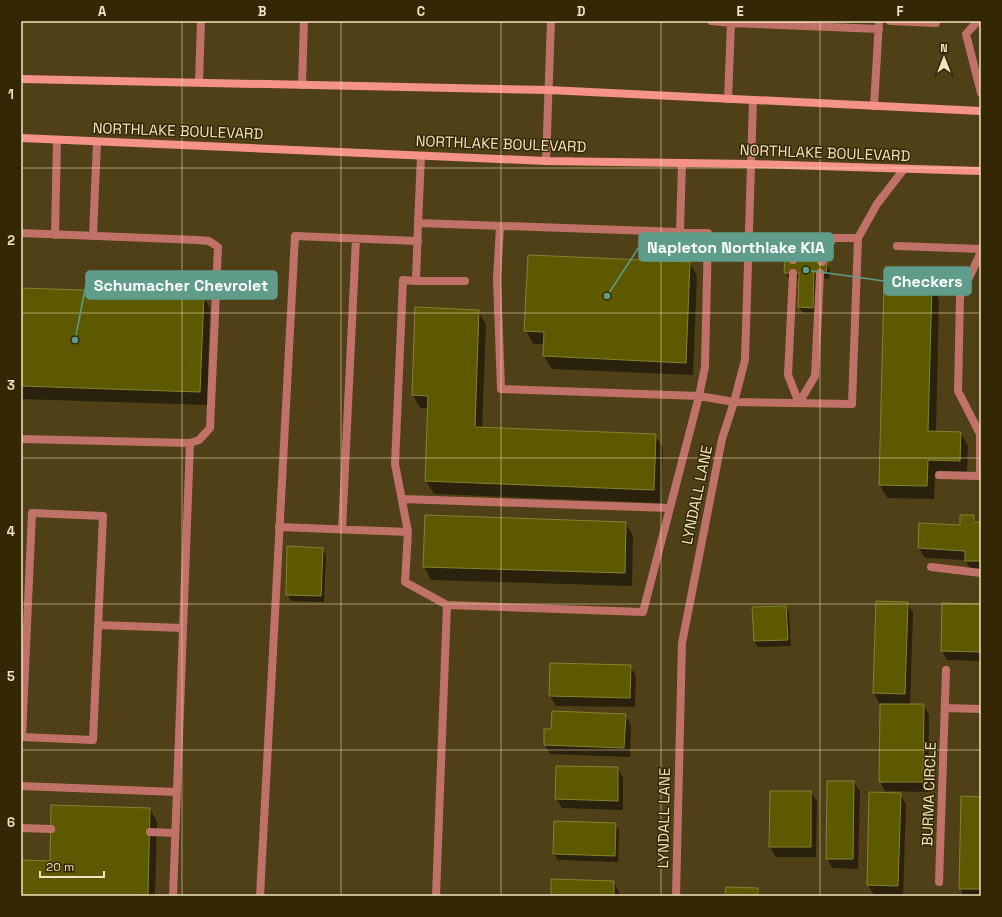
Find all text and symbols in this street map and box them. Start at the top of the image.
text: A [98,3,107,20]
text: B [258,3,267,20]
text: C [417,3,425,20]
text: D [577,3,586,20]
text: E [736,3,744,20]
text: F [897,3,904,20]
north arrow [924,38,964,78]
text: N [940,41,948,55]
text: 1 [8,86,14,103]
street label: NORTHLAKE BOULEVARD [92,118,264,143]
street label: NORTHLAKE BOULEVARD [415,131,587,156]
street label: NORTHLAKE BOULEVARD [739,140,911,165]
text: 2 [7,232,15,249]
callout: Napleton Northlake KIA [639,233,833,261]
text: Napleton Northlake KIA [647,237,825,258]
callout: Checkers [884,267,971,295]
callout: Schumacher Chevrolet [86,271,277,299]
text: Checkers [891,271,963,292]
text: Schumacher Chevrolet [94,275,268,296]
text: 3 [7,377,15,394]
street label: LYNDALL LANE [677,444,716,546]
text: 4 [7,523,15,540]
text: 5 [7,668,15,685]
street label: BURMA CIRCLE [917,741,940,847]
street label: LYNDALL LANE [653,768,674,868]
text: 6 [7,814,15,831]
scale bar [40,853,104,879]
text: 20 m [46,859,74,875]

